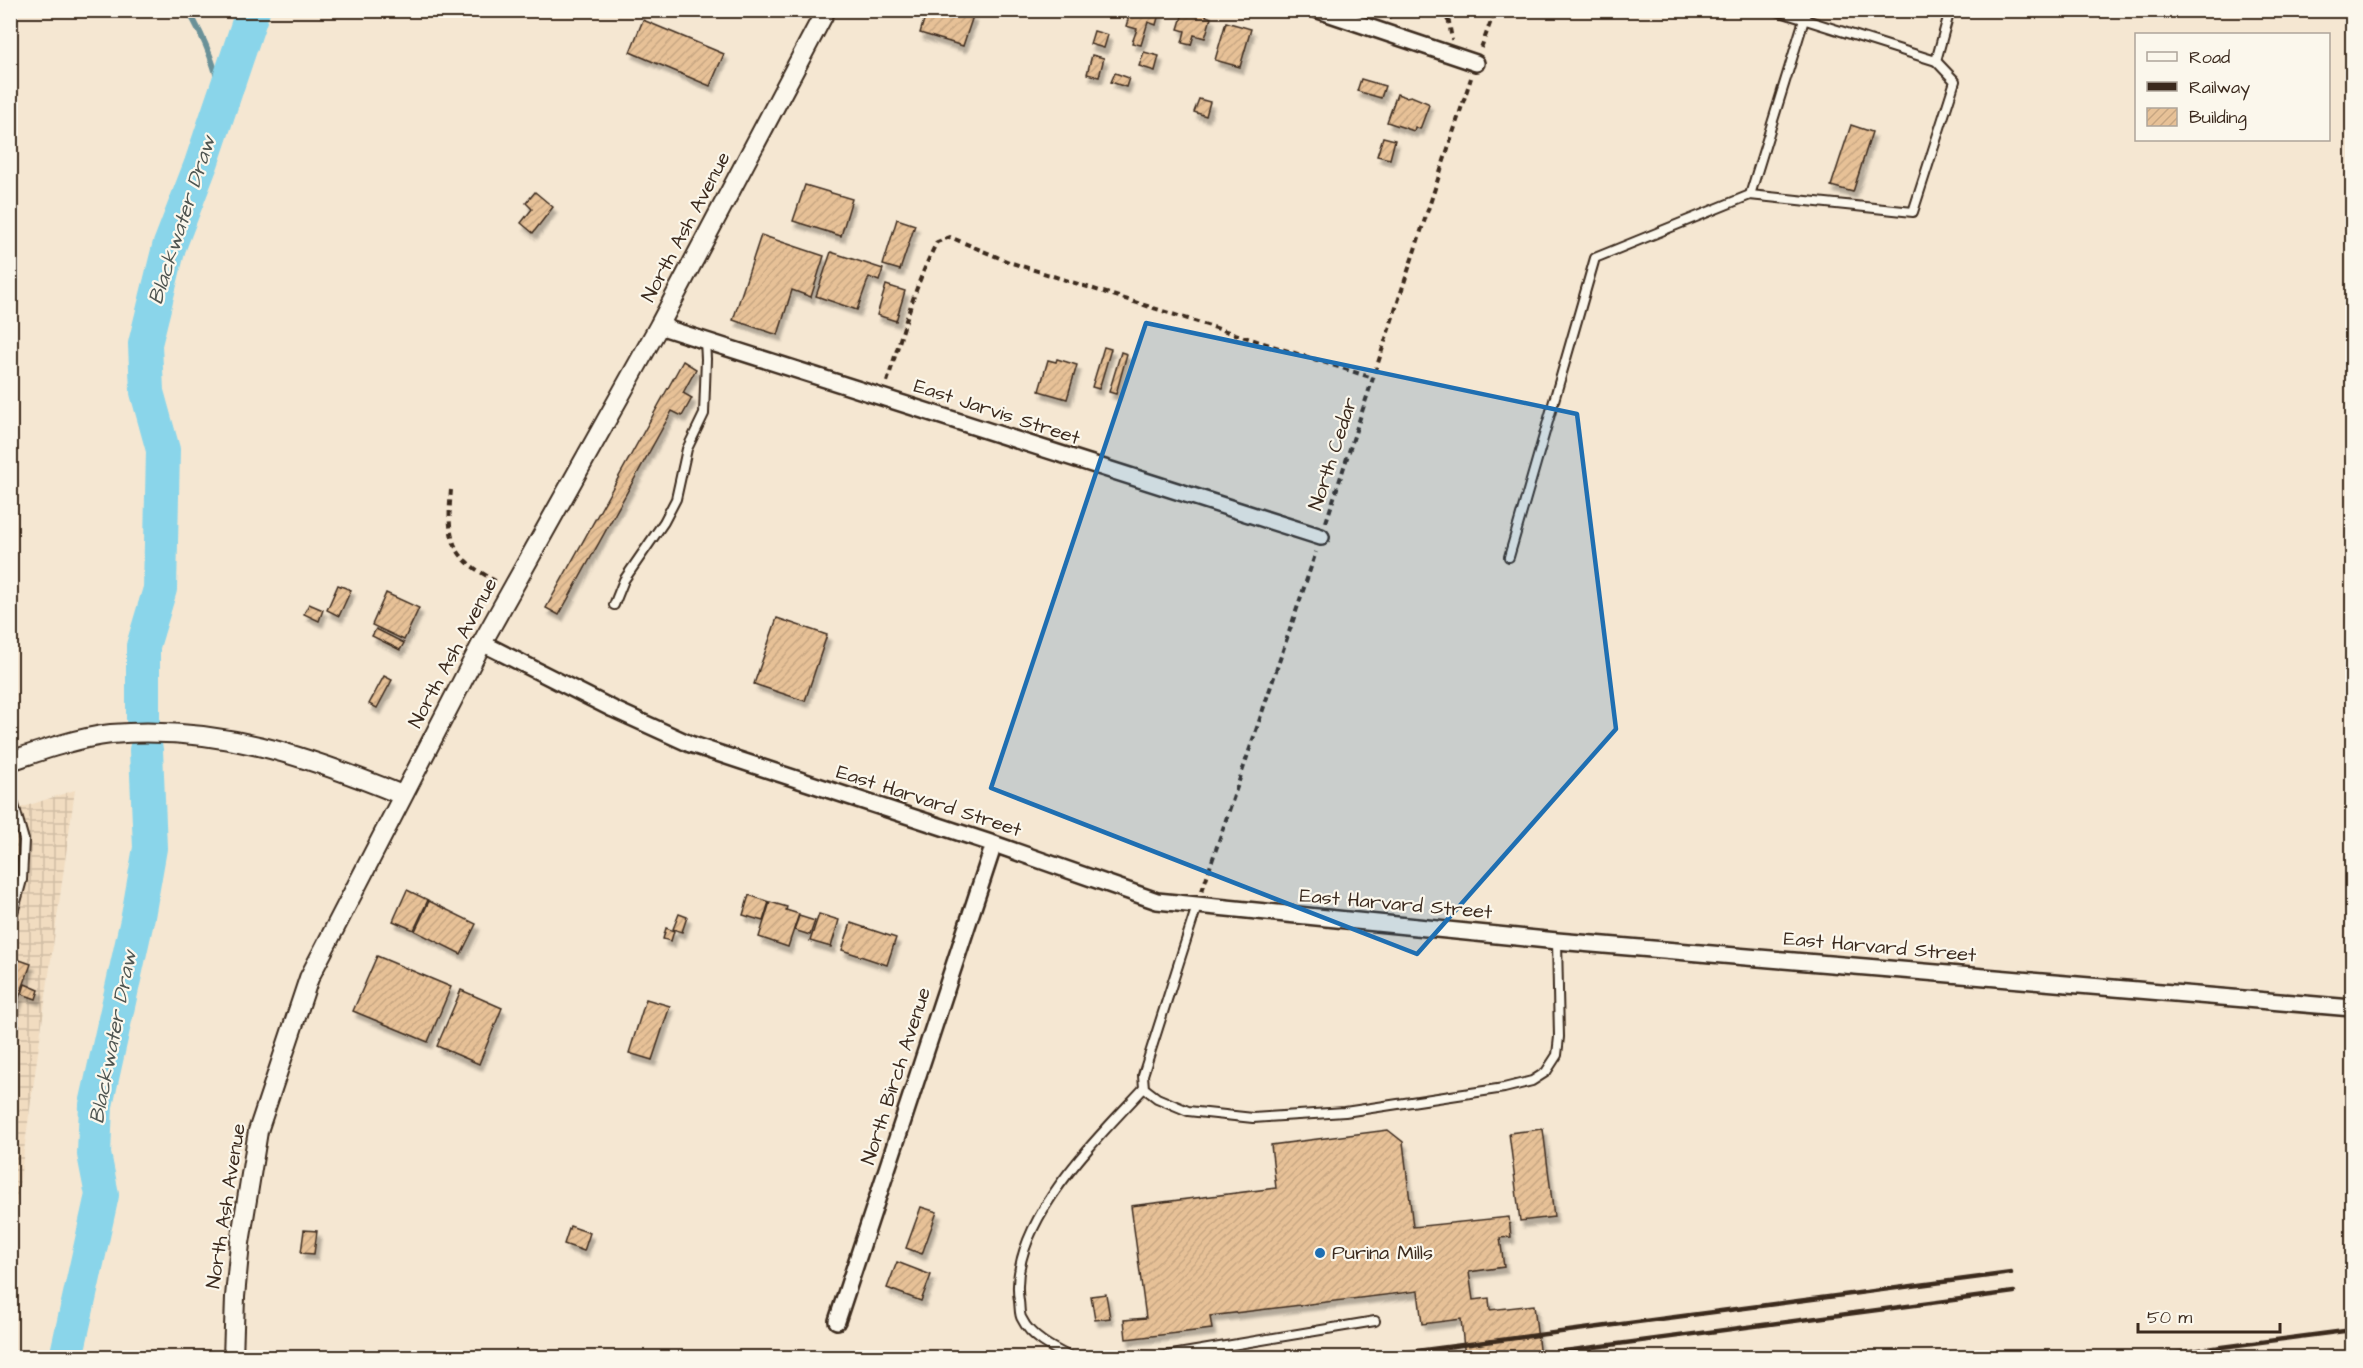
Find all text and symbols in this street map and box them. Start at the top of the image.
legend [2135,33,2330,141]
text: Road [2189,45,2230,70]
text: Railway [2189,75,2250,101]
text: Building [2189,105,2247,131]
water label: Blackwater Draw [141,130,224,308]
street label: North Ash Avenue [635,147,738,307]
street label: East Jarvis Street [910,372,1084,452]
street label: North Cedar [1302,394,1364,514]
street label: North Ash Avenue [402,573,505,733]
street label: East Harvard Street [833,758,1025,844]
street label: East Harvard Street [1299,882,1493,926]
street label: East Harvard Street [1783,925,1977,969]
water label: Blackwater Draw [82,946,144,1126]
street label: North Birch Avenue [854,984,938,1168]
street label: North Ash Avenue [199,1121,253,1290]
place label: Purina Mills [1332,1239,1433,1267]
marker: Purina Mills [1313,1246,1327,1260]
scale bar [2138,1296,2280,1334]
text: 50 m [2147,1305,2192,1330]

